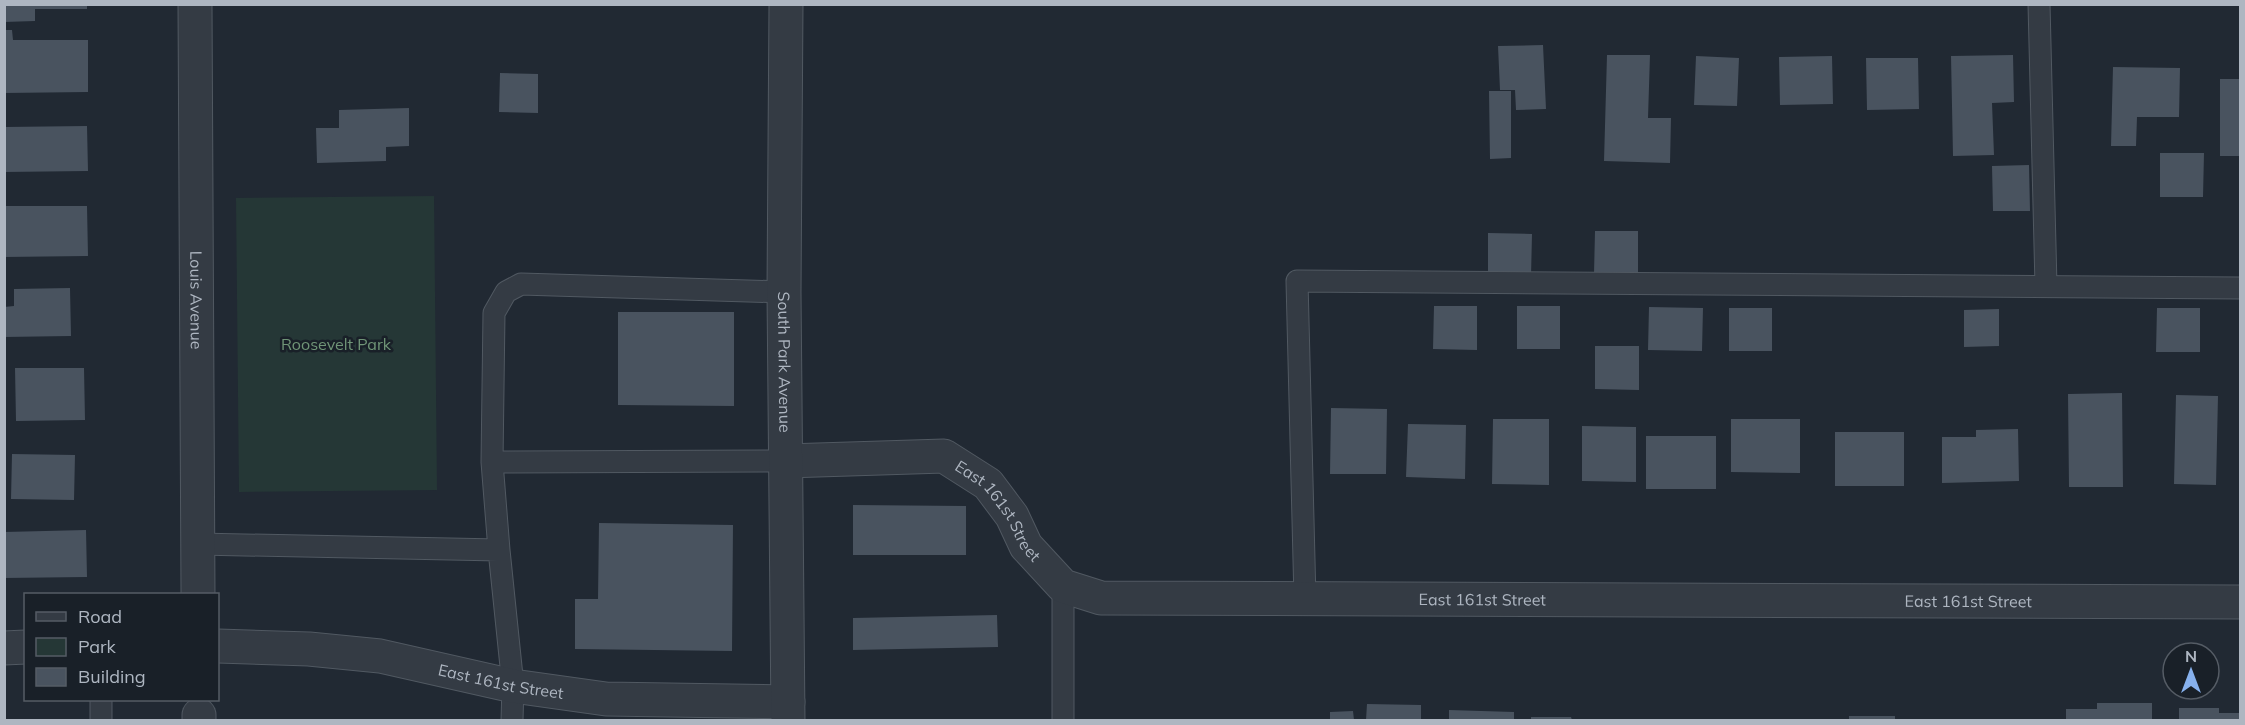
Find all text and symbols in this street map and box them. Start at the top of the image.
street label: Louis Avenue [186,251,207,349]
street label: South Park Avenue [774,291,795,433]
park label: Roosevelt Park [281,334,392,354]
street label: East 161st Street [951,456,1045,566]
street label: East 161st Street [1419,589,1546,610]
street label: East 161st Street [1905,591,2032,611]
legend [24,593,219,701]
text: Road [78,605,122,628]
text: Park [78,635,117,658]
north arrow [2161,641,2221,701]
text: N [2185,646,2197,666]
street label: East 161st Street [436,659,565,703]
text: Building [78,665,146,688]

